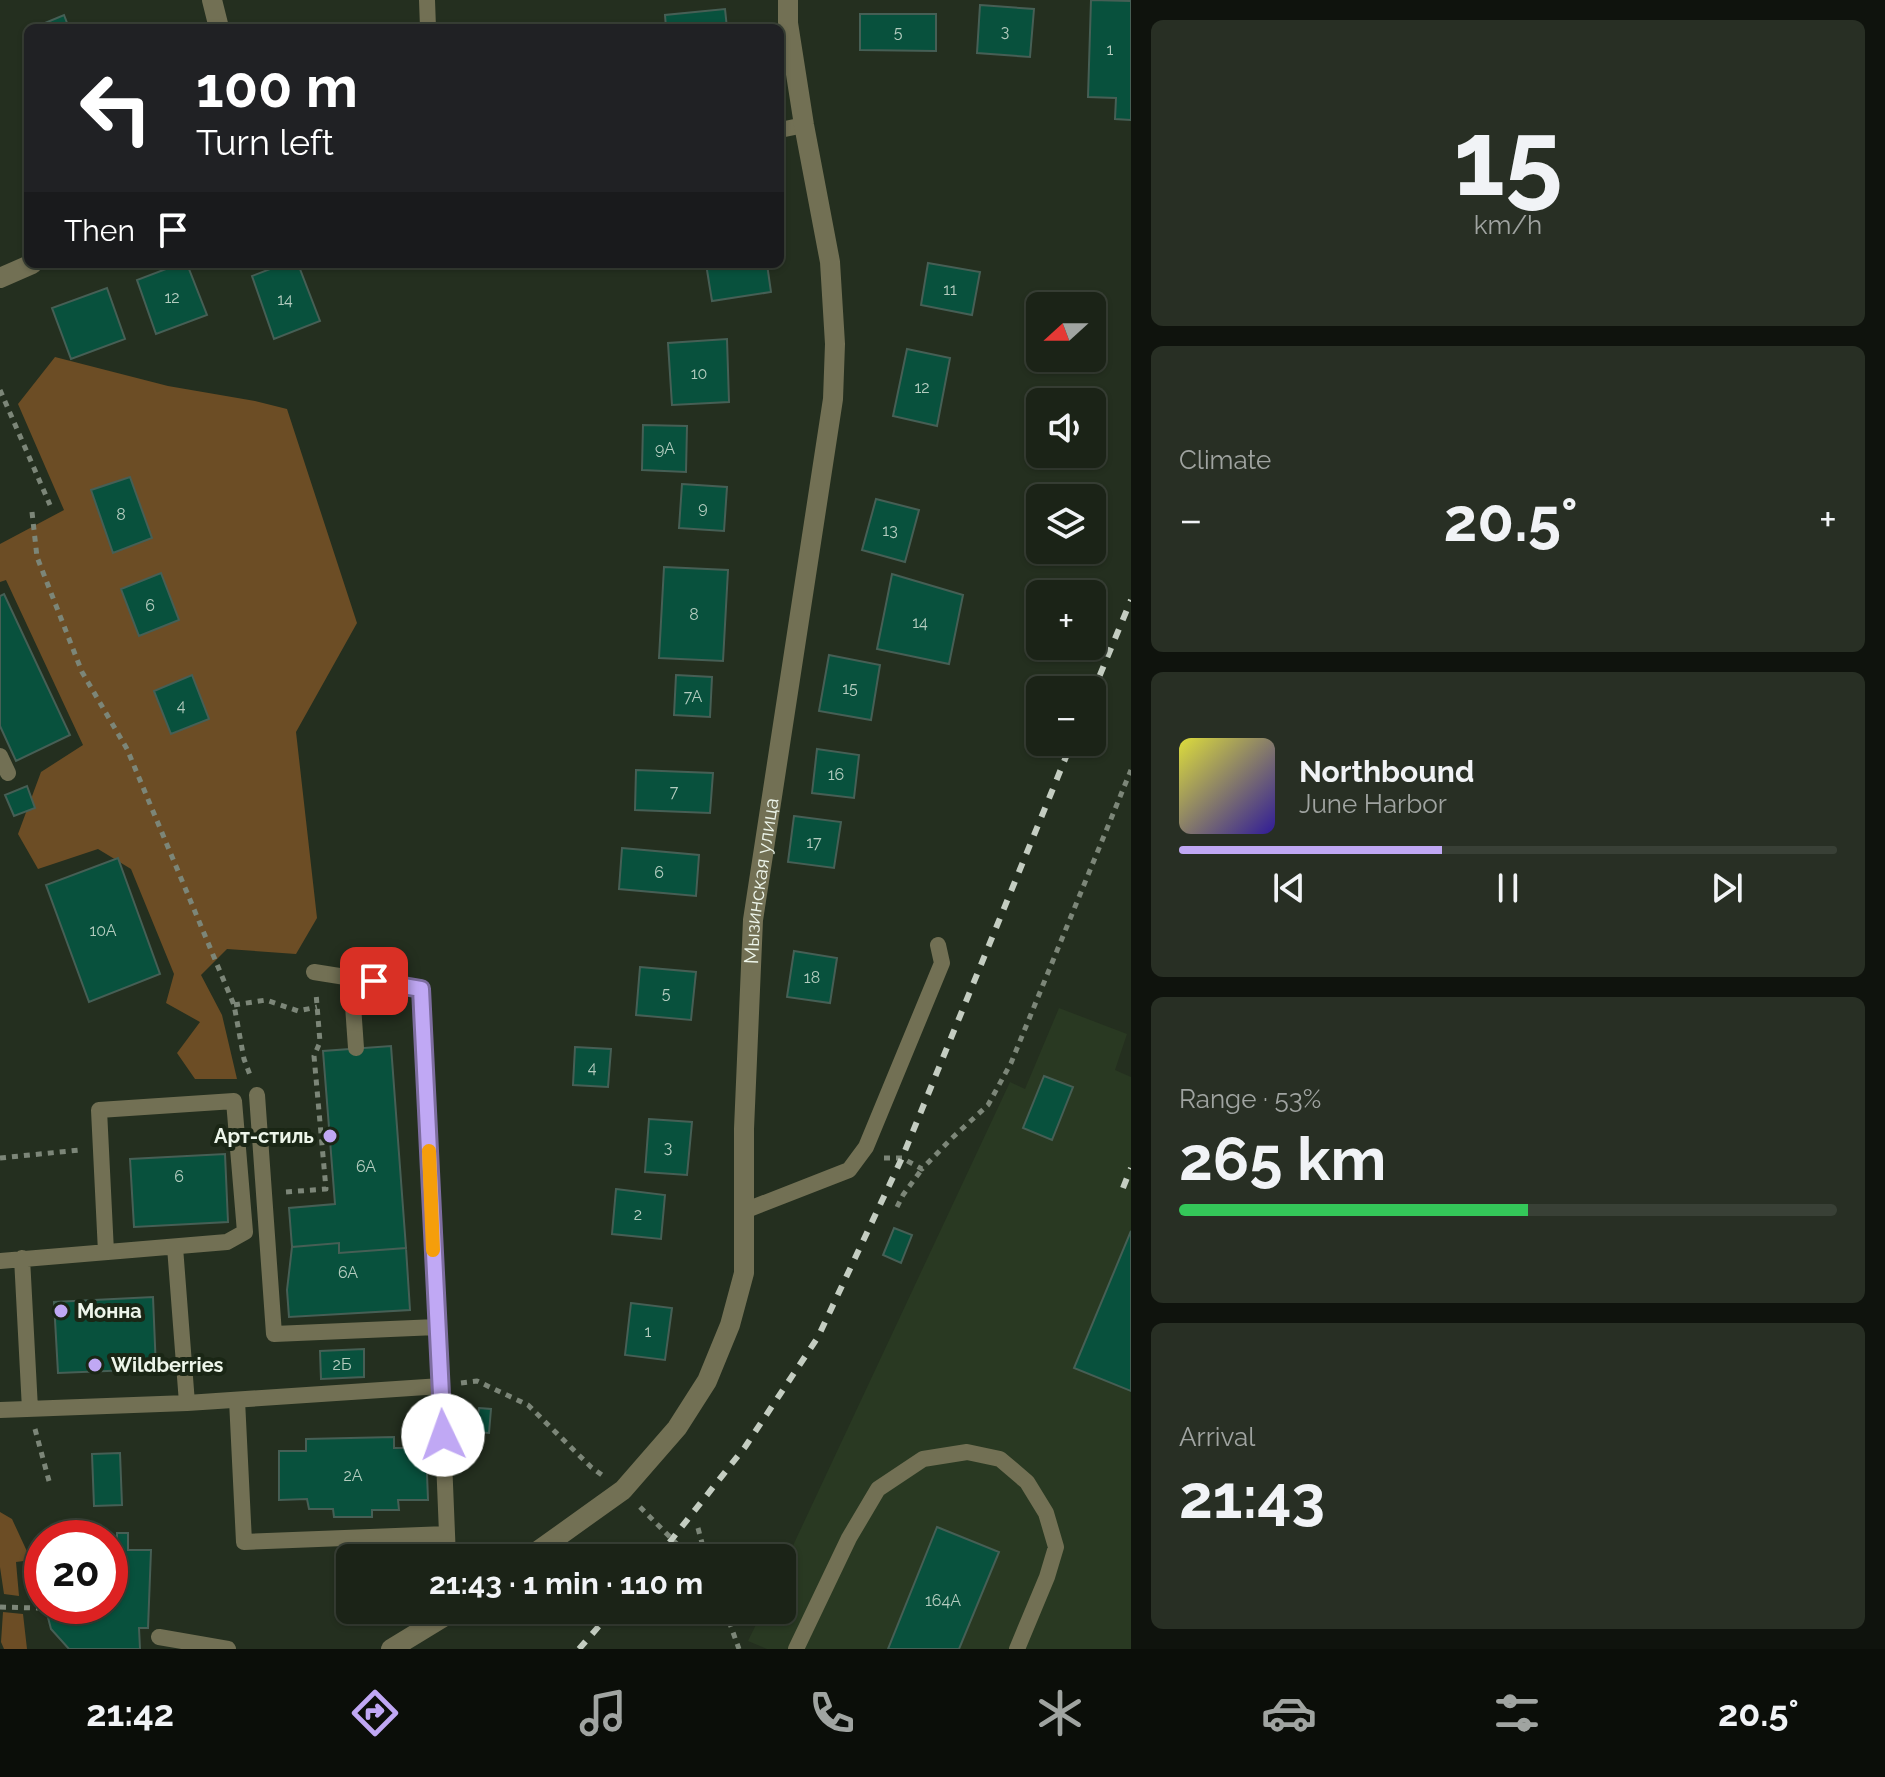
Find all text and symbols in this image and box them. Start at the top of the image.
house number: 3 [1001,22,1009,41]
house number: 5 [894,23,903,42]
house number: 1 [1107,40,1114,59]
text: 100 m [196,54,358,120]
icon: left [64,56,168,160]
text: 15 [1454,97,1563,219]
text: Turn left [196,121,334,163]
icon: arrive [151,208,195,252]
text: km/h [1474,210,1542,240]
text: Then [64,213,135,248]
house number: 11 [943,280,957,299]
house number: 12 [164,288,180,307]
house number: 14 [277,290,293,309]
north arrow [1026,292,1106,372]
map controls [1026,292,1106,756]
house number: 10 [691,364,707,383]
house number: 12 [914,378,930,397]
button: sound [1026,388,1106,468]
house number: 9А [655,439,675,458]
text: Climate [1179,445,1271,475]
button: layers [1026,484,1106,564]
text: 20.5° [1443,485,1578,555]
text: − [1179,494,1203,545]
text: + [1819,494,1837,545]
house number: 9 [698,498,708,517]
house number: 8 [116,505,126,524]
house number: 13 [882,521,898,540]
button: + [1026,580,1106,660]
house number: 6 [145,596,155,615]
house number: 8 [689,605,699,624]
house number: 14 [912,613,928,632]
button: − [1026,676,1106,756]
house number: 15 [842,679,858,698]
house number: 7А [684,687,703,706]
house number: 4 [177,696,186,715]
text: Northbound [1299,754,1474,789]
house number: 16 [828,765,844,784]
house number: 7 [670,782,679,801]
text: June Harbor [1299,789,1447,819]
street label: Мызинская улица [739,796,784,965]
house number: 17 [806,833,822,852]
house number: 6 [654,863,664,882]
icon: previous [1267,866,1311,910]
icon: pause [1486,866,1530,910]
icon: next [1705,866,1749,910]
house number: 10А [89,921,117,940]
pin [340,947,408,1015]
icon: arrive [352,959,396,1003]
house number: 18 [804,968,820,987]
house number: 5 [662,984,671,1003]
house number: 4 [588,1058,597,1077]
text: Range · 53% [1179,1084,1321,1114]
place label: Арт-стиль [214,1124,314,1148]
text: 265 km [1179,1124,1386,1194]
marker: Арт-стиль [321,1127,339,1145]
house number: 3 [664,1138,672,1157]
house number: 6А [356,1157,376,1176]
house number: 6 [174,1167,184,1186]
house number: 2 [634,1205,642,1224]
house number: 6А [338,1263,358,1282]
place label: Монна [77,1299,142,1323]
marker: Монна [52,1302,70,1320]
house number: 1 [645,1322,652,1341]
place label: Wildberries [111,1353,224,1377]
house number: 2Б [333,1355,351,1374]
marker: Wildberries [86,1356,104,1374]
position arrow [401,1393,485,1477]
text: Arrival [1179,1422,1255,1452]
text: 21:43 [1179,1462,1325,1532]
house number: 2А [343,1466,363,1485]
speed limit sign: 20 [24,1520,128,1624]
text: 21:43 · 1 min · 110 m [429,1566,703,1601]
house number: 164А [925,1591,961,1610]
icon: directions [347,1685,403,1741]
icon: music [575,1685,631,1741]
icon: phone [804,1685,860,1741]
icon: climate [1032,1685,1088,1741]
icon: car [1261,1685,1317,1741]
icon: filters [1489,1685,1545,1741]
text: 21:42 [86,1692,174,1734]
text: 20.5° [1718,1692,1799,1734]

